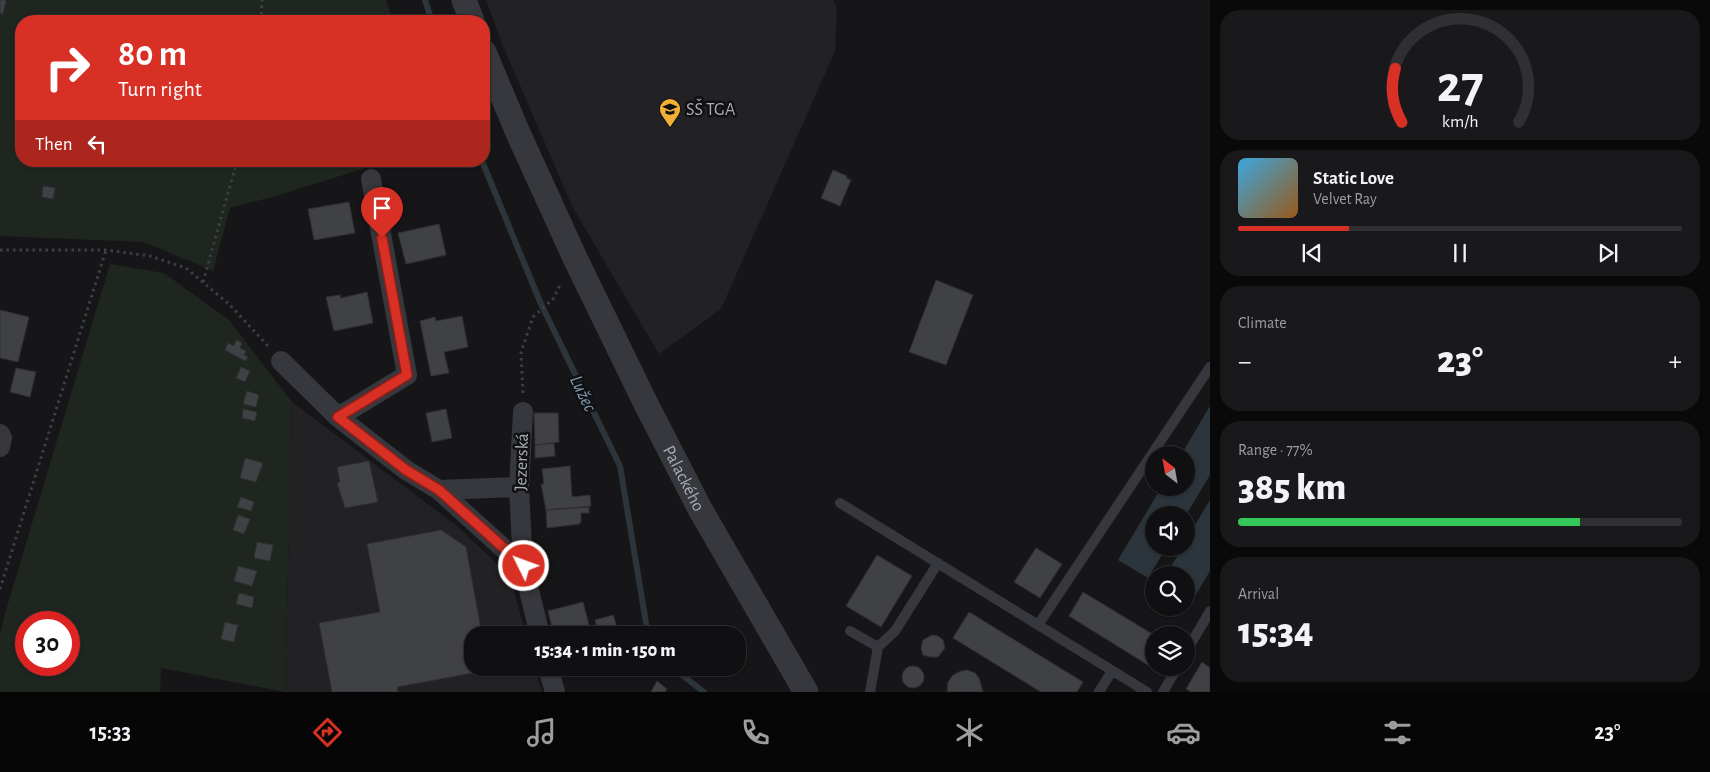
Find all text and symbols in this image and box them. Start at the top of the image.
icon: right [35,35,100,100]
text: 80 m [118,37,187,72]
text: 27 [1437,59,1483,111]
text: Turn right [118,78,202,100]
school or university icon: SŠ TGA [658,97,682,128]
place label: SŠ TGA [686,98,736,119]
text: km/h [1442,113,1478,131]
icon: left [83,130,111,158]
text: Then [35,135,73,154]
text: Static Love [1313,169,1394,188]
pin [361,187,403,238]
text: Velvet Ray [1313,191,1377,207]
icon: arrive [368,194,396,222]
icon: previous [1298,239,1326,267]
icon: pause [1446,239,1474,267]
icon: next [1594,239,1622,267]
text: Climate [1238,315,1287,331]
text: 23° [1437,342,1483,380]
text: − [1238,348,1251,376]
text: + [1669,348,1682,376]
water label: Lužec [566,373,600,415]
street label: Jezerská [512,433,532,491]
text: Range · 77% [1238,442,1313,458]
street label: Palackého [659,443,708,515]
north arrow [1145,446,1195,496]
map controls [1145,446,1195,676]
text: 385 km [1238,469,1346,507]
button: sound [1145,506,1195,556]
position arrow [497,539,549,591]
button: search [1145,566,1195,616]
text: Arrival [1238,586,1279,602]
speed limit sign: 30 [15,611,80,676]
text: 15:34 [1238,613,1314,651]
button: layers [1145,626,1195,676]
text: 15:34 · 1 min · 150 m [534,641,676,660]
icon: directions [310,715,345,750]
icon: music [524,715,559,750]
icon: phone [738,715,773,750]
icon: climate [952,715,987,750]
icon: car [1166,715,1201,750]
icon: filters [1380,715,1415,750]
text: 15:33 [90,721,131,743]
text: 23° [1594,721,1620,743]

